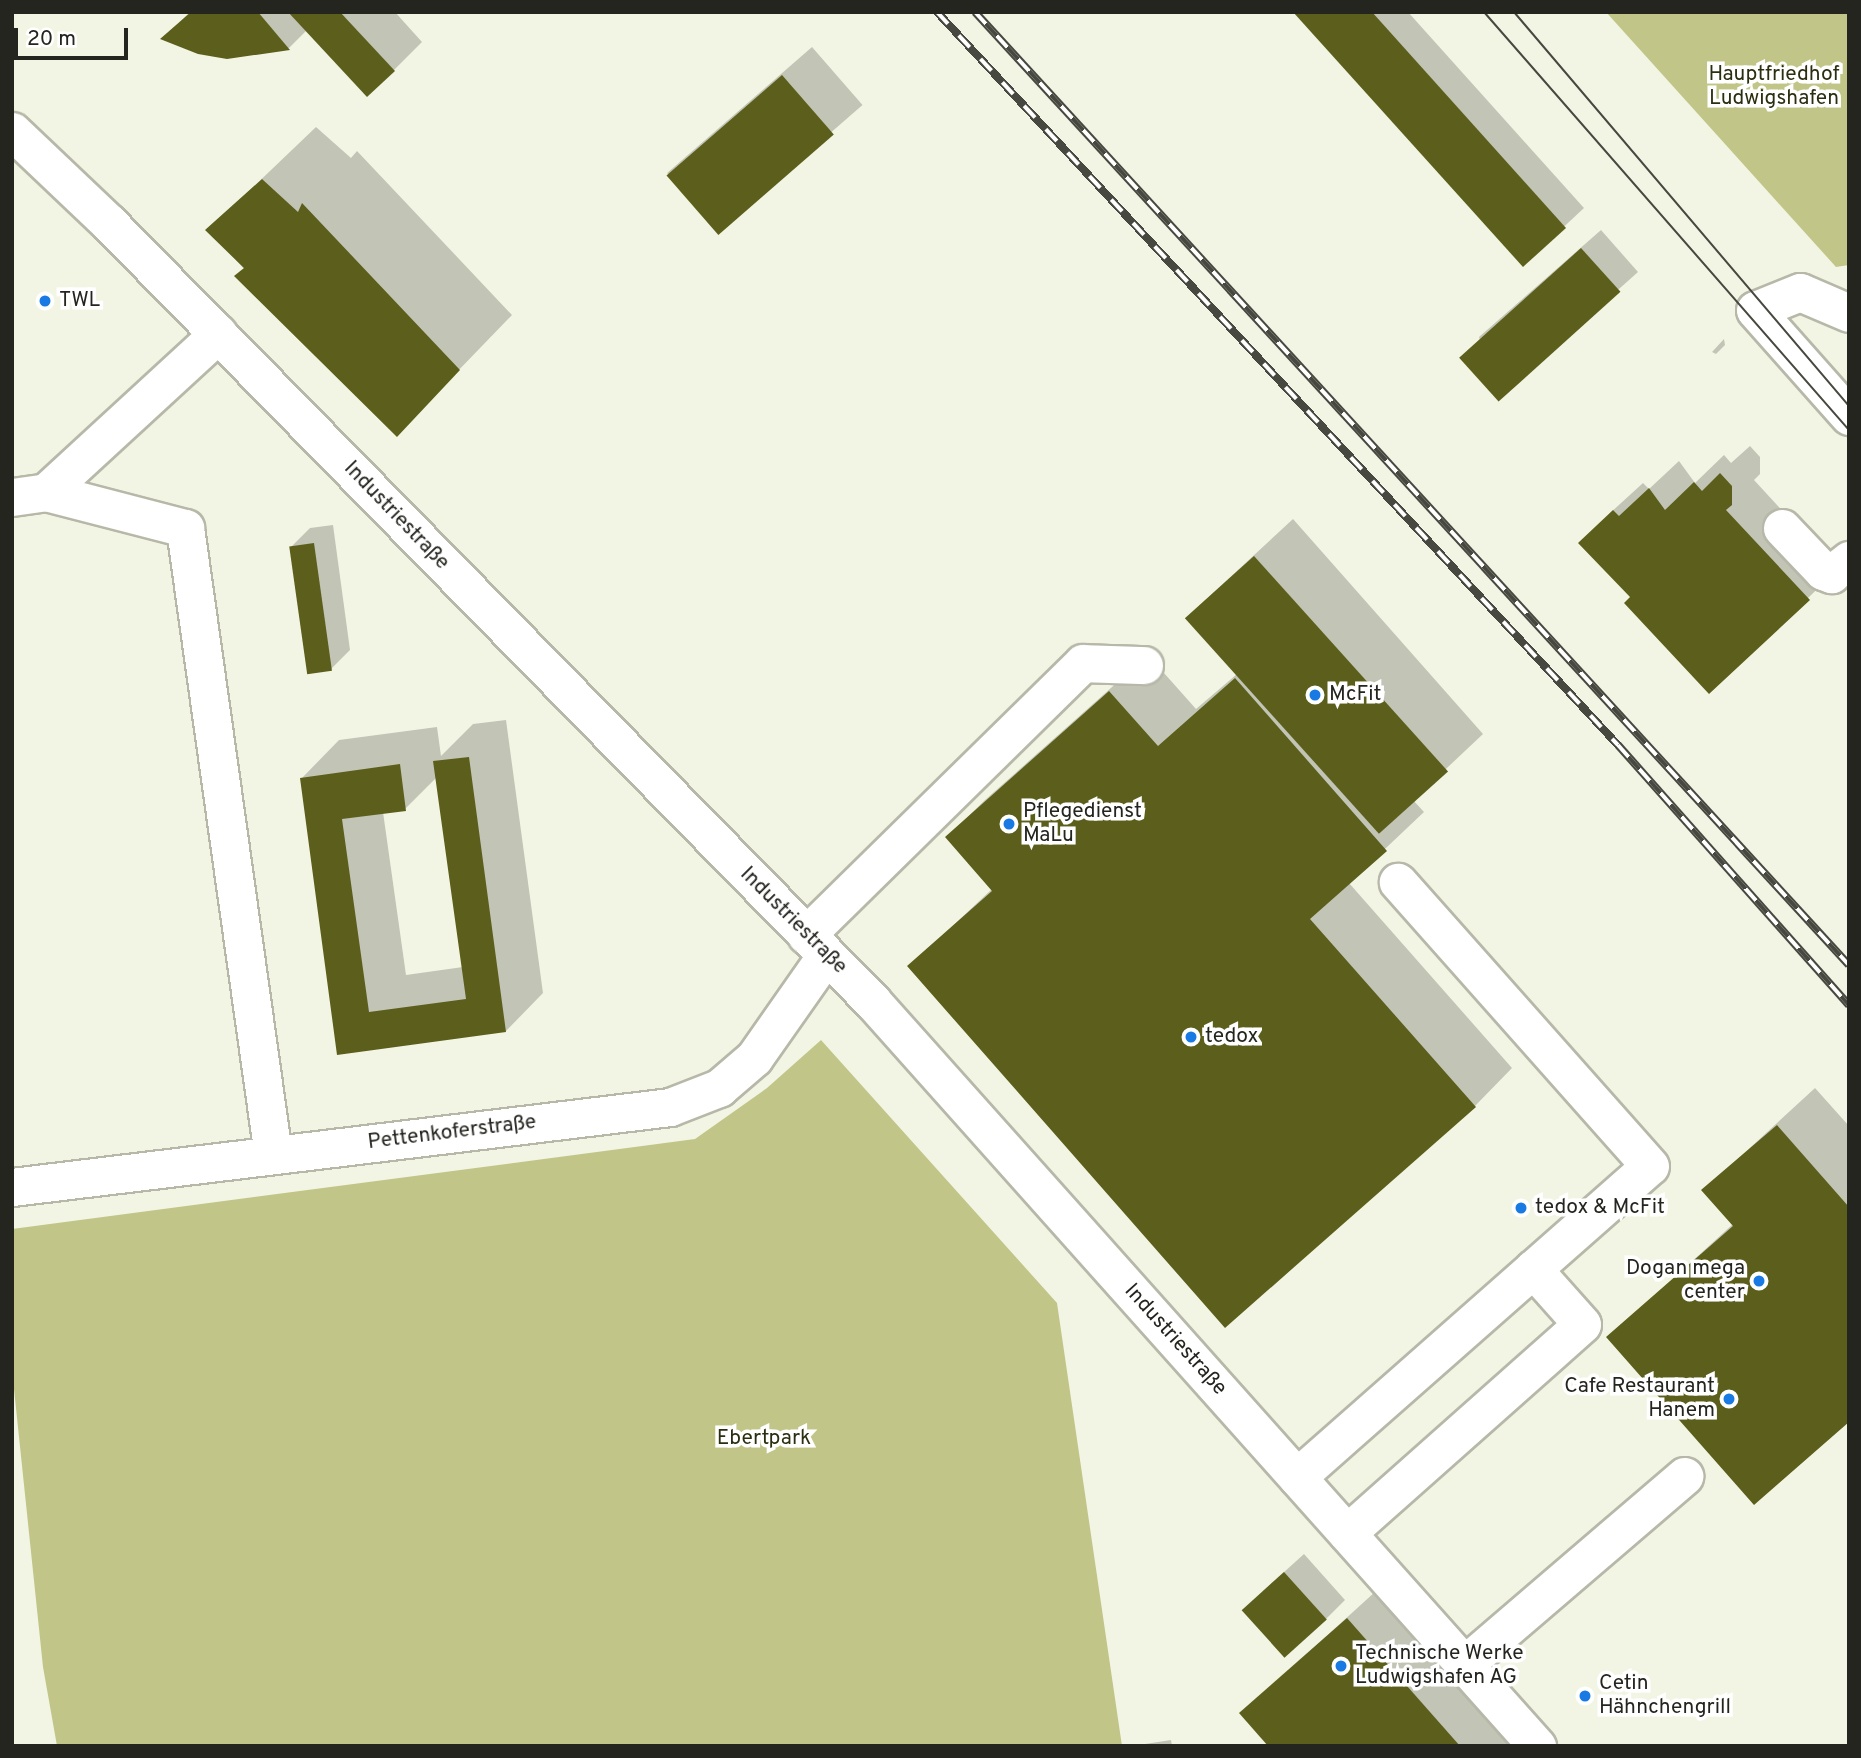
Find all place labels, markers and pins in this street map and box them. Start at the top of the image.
place label: TWL [59,288,100,314]
marker: TWL [37,293,53,309]
place label: McFit [1329,682,1381,708]
marker: McFit [1307,687,1323,703]
place label: Pflegedienst MaLu [1023,799,1142,849]
marker: Pflegedienst MaLu [1001,816,1017,832]
place label: tedox [1205,1024,1258,1050]
marker: tedox [1183,1029,1199,1045]
place label: tedox & McFit [1535,1195,1665,1221]
marker: tedox & McFit [1513,1200,1529,1216]
place label: Dogan mega center [1626,1256,1745,1306]
marker: Dogan mega center [1751,1273,1767,1289]
place label: Cafe Restaurant Hanem [1564,1374,1715,1424]
marker: Cafe Restaurant Hanem [1721,1391,1737,1407]
place label: Technische Werke Ludwigshafen AG [1355,1641,1524,1691]
marker: Technische Werke Ludwigshafen AG [1333,1658,1349,1674]
place label: Cetin Hähnchengrill [1599,1671,1731,1721]
marker: Cetin Hähnchengrill [1577,1688,1593,1704]

